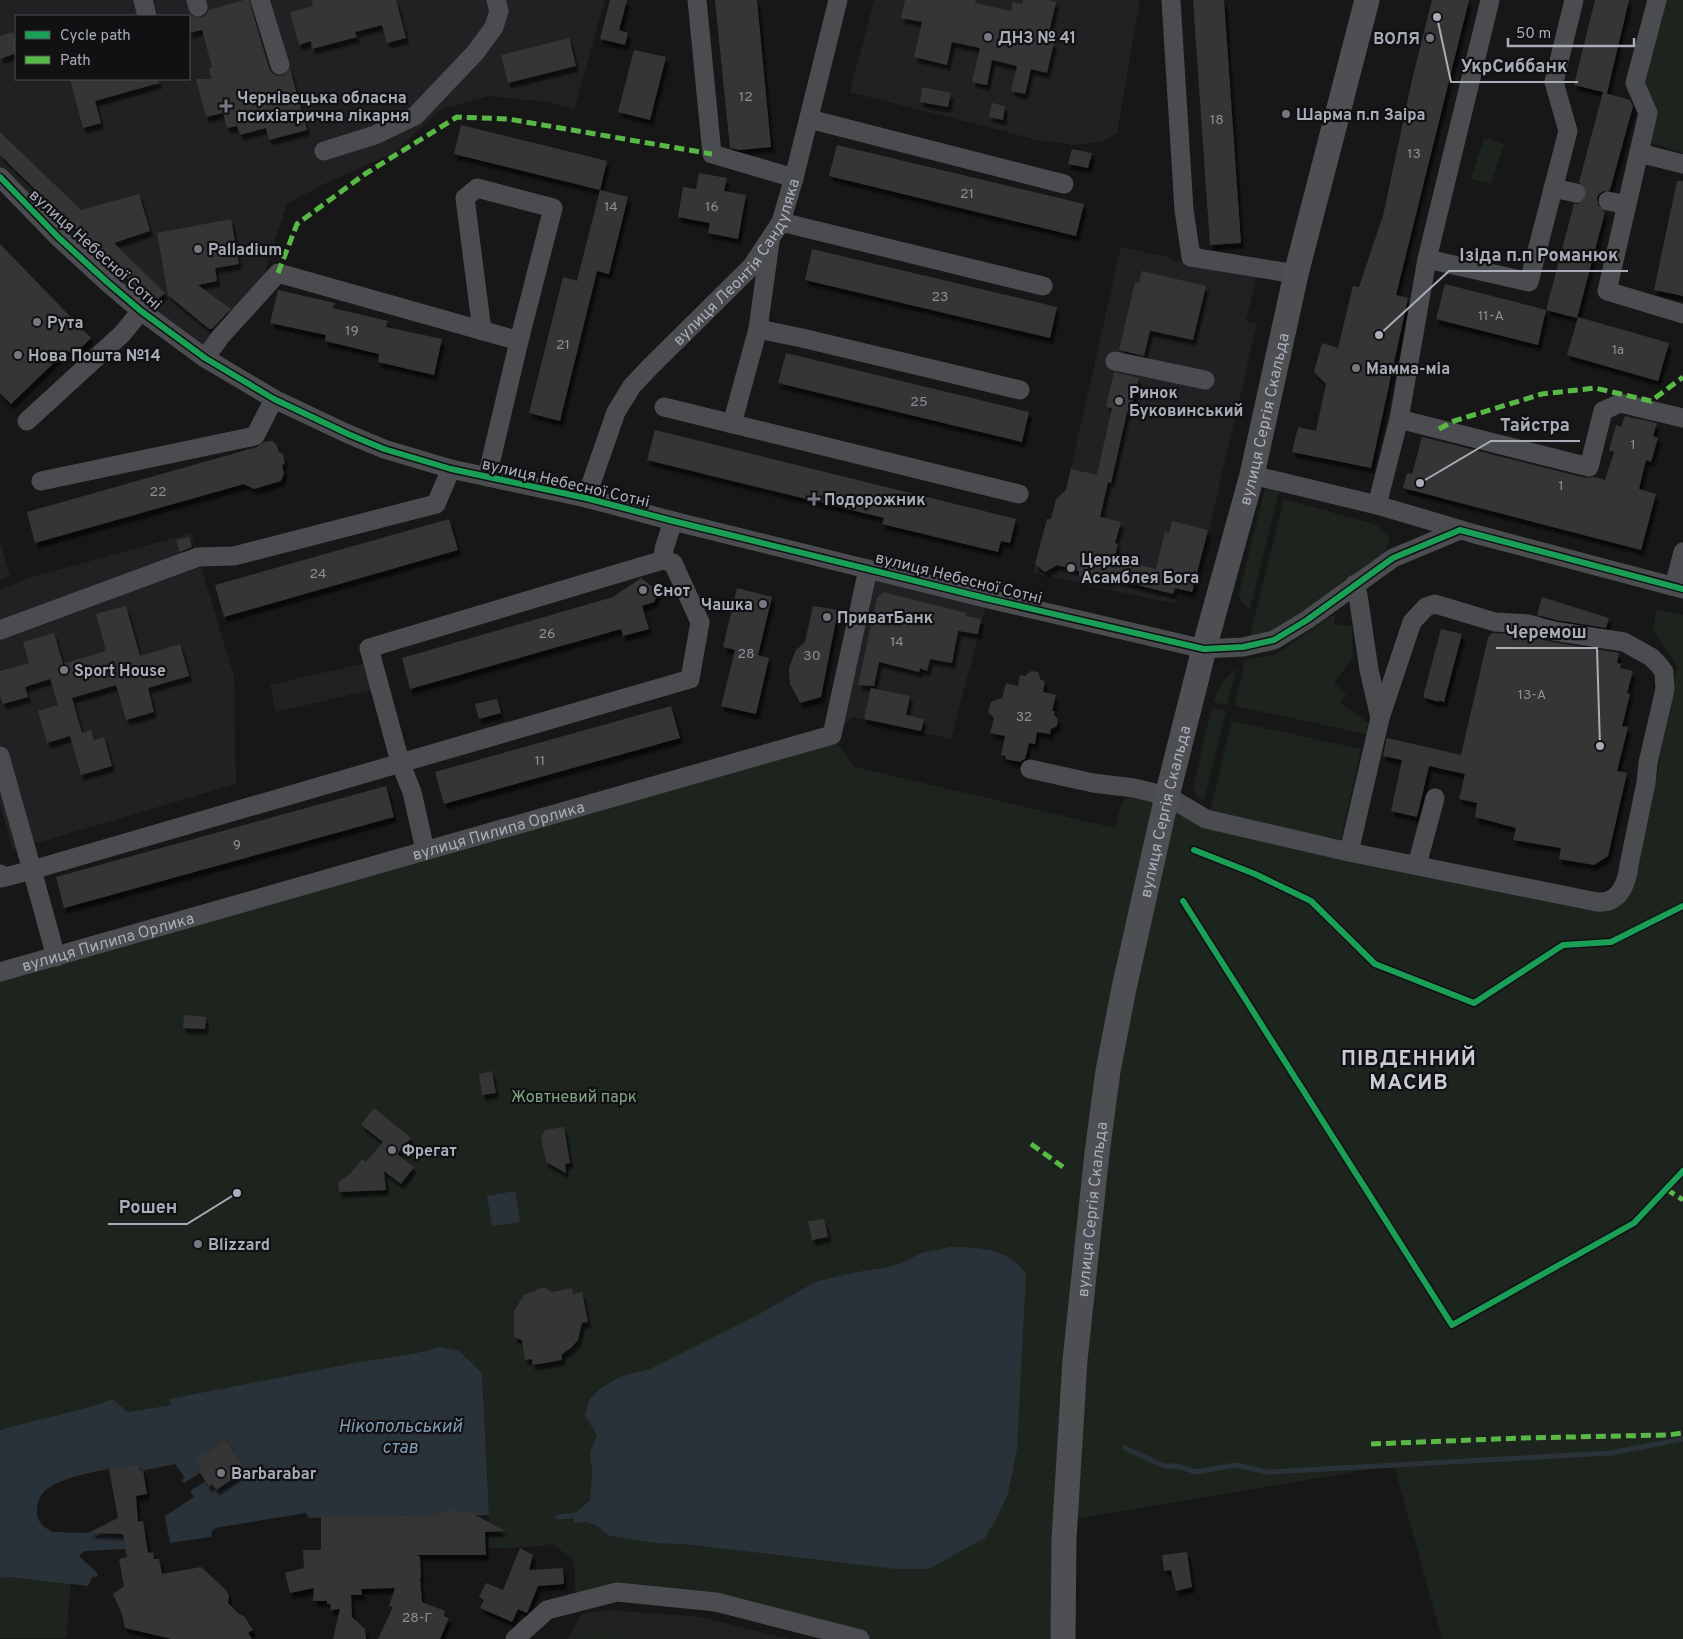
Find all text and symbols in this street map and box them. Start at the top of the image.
legend [15,15,190,80]
scale bar [1508,15,1634,47]
text: 50 m [1516,25,1551,44]
text: Cycle path [60,27,131,46]
place label: ДНЗ № 41 [998,29,1076,49]
place label: ВОЛЯ [1373,30,1420,50]
marker: ДНЗ № 41 [982,31,994,43]
marker: ВОЛЯ [1424,32,1436,44]
callout: УкрСиббанк [1451,49,1578,82]
text: Path [60,52,91,71]
text: УкрСиббанк [1460,56,1568,79]
place label: Чернівецька обласна психіатрична лікарня [237,89,410,127]
house number: 12 [739,89,753,106]
marker: Чернівецька обласна психіатрична лікарня [219,99,233,113]
place label: Шарма п.п Заіра [1296,106,1425,126]
marker: Шарма п.п Заіра [1280,108,1292,120]
house number: 18 [1210,112,1224,129]
house number: 13 [1407,146,1421,163]
street label: вулиця Леонтія Сандуляка [669,177,805,351]
street label: вулиця Небесної Сотні [24,186,165,315]
house number: 21 [960,186,974,203]
house number: 14 [604,199,618,216]
house number: 16 [705,199,719,216]
callout: Ізіда п.п Романюк [1449,238,1628,271]
place label: Palladium [208,241,282,261]
marker: Palladium [192,243,204,255]
text: Ізіда п.п Романюк [1459,245,1619,268]
house number: 23 [932,289,949,306]
house number: 11-А [1478,308,1504,325]
place label: Рута [47,314,83,334]
marker: Рута [31,316,43,328]
house number: 19 [345,323,359,340]
street label: вулиця Сергія Скальда [1236,331,1295,508]
house number: 21 [556,337,570,354]
house number: 1а [1612,342,1624,359]
place label: Нова Пошта №14 [28,347,161,367]
marker: Нова Пошта №14 [12,349,24,361]
place label: Мамма-міа [1366,360,1450,380]
marker: Мамма-міа [1350,362,1362,374]
place label: Ринок Буковинський [1129,384,1244,422]
house number: 25 [910,394,928,411]
marker: Ринок Буковинський [1113,395,1125,407]
callout: Тайстра [1491,408,1580,441]
text: Тайстра [1500,415,1570,438]
house number: 1 [1630,437,1636,454]
street label: вулиця Небесної Сотні [480,455,651,513]
house number: 1 [1558,478,1564,495]
house number: 22 [149,484,167,501]
place label: Подорожник [824,491,926,511]
marker: Подорожник [808,493,820,505]
street label: вулиця Небесної Сотні [873,549,1044,609]
place label: Церква Асамблея Бога [1081,551,1199,589]
marker: Церква Асамблея Бога [1065,562,1077,574]
house number: 24 [309,566,327,583]
place label: Єнот [653,582,691,602]
marker: Єнот [637,584,649,596]
place label: Чашка [701,596,753,616]
marker: Чашка [757,598,769,610]
place label: ПриватБанк [837,609,933,629]
marker: ПриватБанк [821,611,833,623]
callout: Черемош [1496,615,1597,648]
text: Черемош [1505,622,1587,645]
house number: 26 [539,626,555,643]
house number: 14 [890,634,904,651]
house number: 28 [737,646,755,663]
house number: 30 [803,648,821,665]
place label: Sport House [74,662,166,682]
marker: Sport House [58,664,70,676]
house number: 13-А [1518,687,1546,704]
house number: 32 [1016,709,1032,726]
street label: вулиця Сергія Скальда [1137,724,1196,900]
house number: 11 [535,753,545,770]
street label: вулиця Пилипа Орлика [410,798,587,866]
house number: 9 [233,837,241,854]
street label: вулиця Пилипа Орлика [20,909,197,977]
district label: ПІВДЕННИЙ МАСИВ [1341,1045,1477,1097]
park label: Жовтневий парк [511,1088,637,1108]
street label: вулиця Сергія Скальда [1074,1121,1113,1298]
place label: Фрегат [402,1142,457,1162]
marker: Фрегат [386,1144,398,1156]
callout: Рошен [108,1191,187,1224]
text: Рошен [119,1197,177,1220]
place label: Blizzard [208,1236,270,1256]
marker: Blizzard [192,1238,204,1250]
water label: Нікопольський став [338,1416,463,1460]
place label: Barbarabar [231,1465,317,1485]
marker: Barbarabar [215,1467,227,1479]
house number: 28-Г [402,1610,432,1627]

